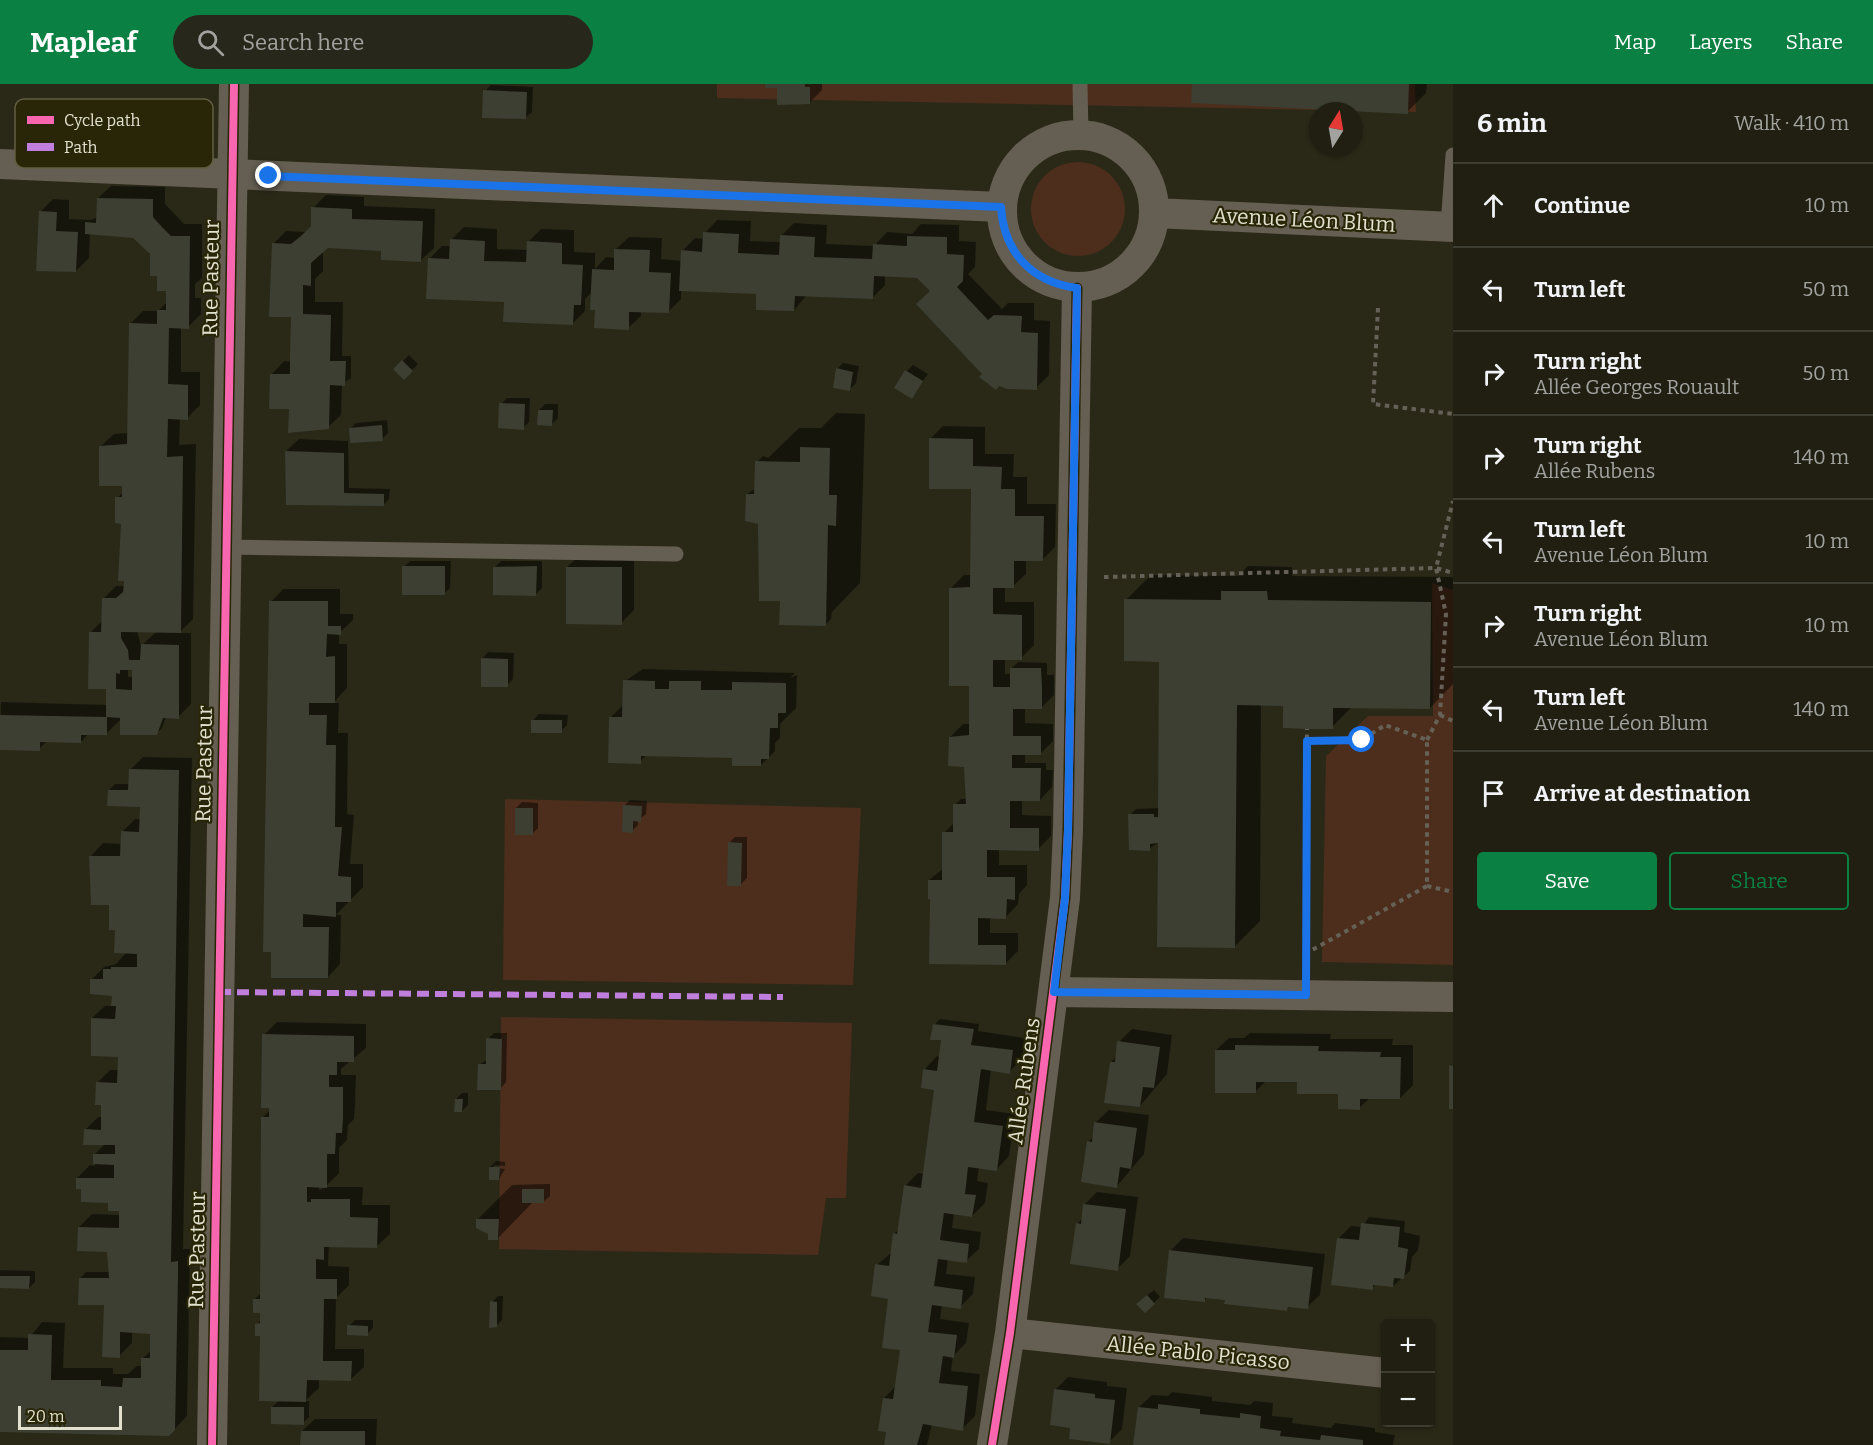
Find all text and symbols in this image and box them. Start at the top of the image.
search box [173,15,593,69]
text: Mapleaf [30,26,137,59]
icon: search [194,26,227,59]
text: Search here [242,29,364,56]
text: Map [1614,29,1656,55]
text: Layers [1689,29,1753,55]
text: Share [1786,29,1843,55]
legend [15,99,213,168]
north arrow [1309,102,1363,156]
text: 6 min [1477,108,1547,139]
text: Cycle path [64,111,140,130]
text: Walk · 410 m [1734,111,1849,135]
text: Path [64,138,98,157]
route end [255,162,281,188]
icon: ahead [1477,189,1510,222]
text: Continue [1534,192,1630,219]
text: 10 m [1805,193,1849,217]
street label: Avenue Léon Blum [1212,202,1396,238]
street label: Rue Pasteur [197,219,225,337]
icon: left [1477,273,1510,306]
text: Turn left [1534,276,1626,303]
text: 50 m [1802,277,1849,301]
text: Turn right [1534,348,1642,375]
icon: right [1477,357,1510,390]
text: 50 m [1802,361,1849,385]
text: Allée Georges Rouault [1534,375,1739,399]
text: Turn right [1534,432,1642,459]
icon: right [1477,441,1510,474]
text: 140 m [1793,445,1849,469]
text: Allée Rubens [1534,459,1655,483]
text: Turn left [1534,516,1626,543]
icon: left [1477,525,1510,558]
text: 10 m [1805,529,1849,553]
text: Avenue Léon Blum [1534,543,1708,567]
text: Turn right [1534,600,1642,627]
icon: right [1477,609,1510,642]
text: 10 m [1805,613,1849,637]
text: Avenue Léon Blum [1534,627,1708,651]
text: Turn left [1534,684,1626,711]
icon: left [1477,693,1510,726]
text: 140 m [1793,697,1849,721]
street label: Rue Pasteur [190,705,218,823]
text: Avenue Léon Blum [1534,711,1708,735]
route start [1348,726,1374,752]
icon: arrive [1477,777,1510,810]
text: Arrive at destination [1534,780,1750,807]
button: Save [1477,852,1657,910]
button: Share [1669,852,1849,910]
street label: Allée Rubens [1002,1016,1046,1146]
street label: Rue Pasteur [183,1191,211,1309]
map controls [1381,1319,1435,1427]
button: + [1381,1319,1435,1373]
street label: Allée Pablo Picasso [1105,1330,1291,1376]
button: − [1381,1373,1435,1427]
scale bar [18,1403,122,1430]
text: 20 m [27,1407,64,1426]

